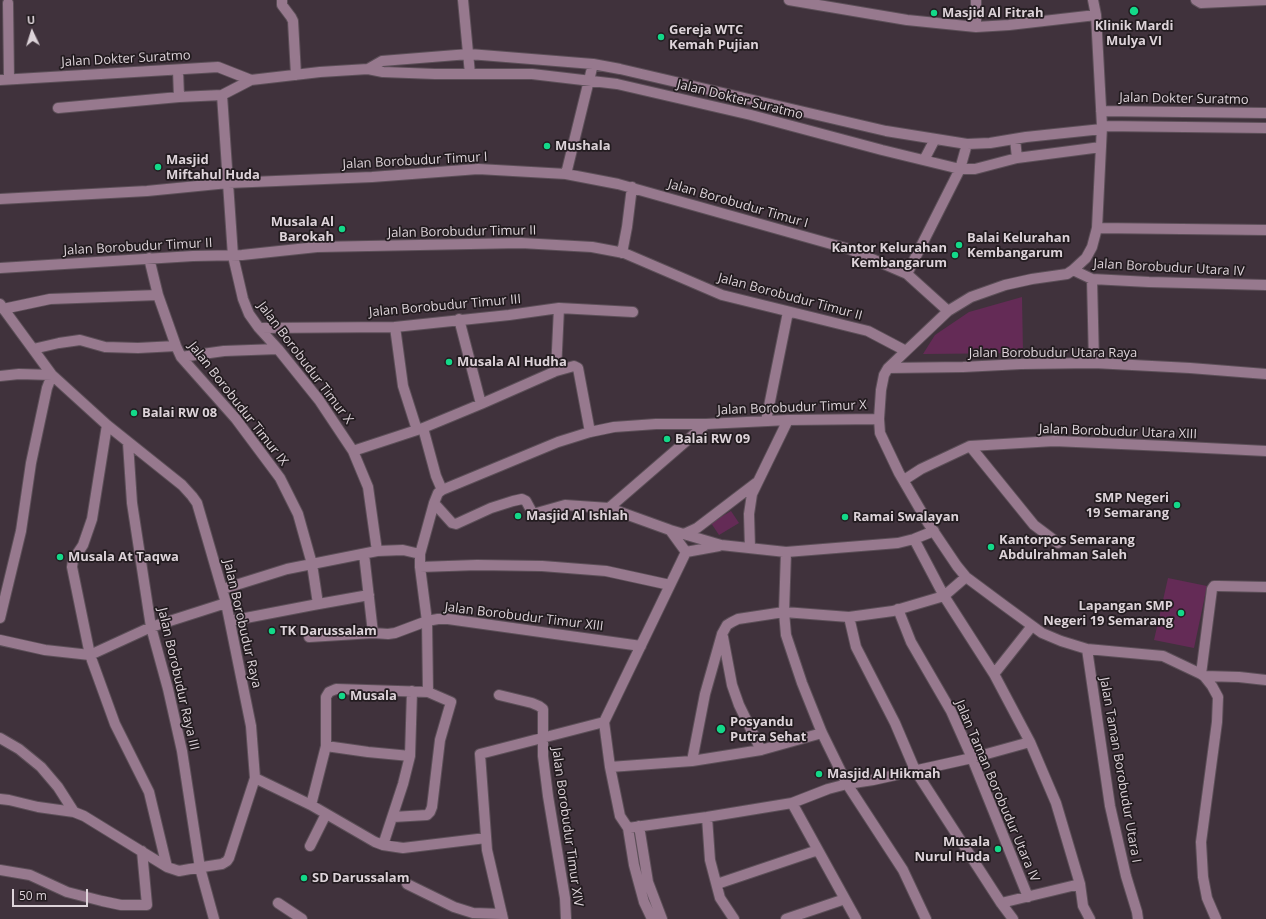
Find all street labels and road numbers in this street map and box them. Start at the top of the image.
street label: Jalan Dokter Suratmo [61,48,191,70]
street label: Jalan Dokter Suratmo [675,77,805,123]
street label: Jalan Dokter Suratmo [1119,90,1249,108]
street label: Jalan Borobudur Timur I [342,149,488,173]
street label: Jalan Borobudur Timur I [666,176,810,232]
street label: Jalan Borobudur Timur II [387,223,537,241]
street label: Jalan Borobudur Timur II [63,235,213,259]
street label: Jalan Borobudur Utara IV [1093,256,1245,280]
street label: Jalan Borobudur Timur II [716,270,864,324]
street label: Jalan Borobudur Timur III [368,292,522,320]
street label: Jalan Borobudur Timur X [254,299,356,427]
street label: Jalan Borobudur Timur IX [185,339,291,469]
street label: Jalan Borobudur Utara Raya [969,345,1137,361]
street label: Jalan Borobudur Timur X [717,398,867,418]
street label: Jalan Borobudur Utara XIII [1039,421,1197,443]
street label: Jalan Borobudur Raya [220,558,264,690]
street label: Jalan Borobudur Timur XIII [444,600,604,634]
street label: Jalan Borobudur Raya III [154,606,202,752]
street label: Jalan Taman Borobudur Utara I [1096,676,1144,864]
street label: Jalan Taman Borobudur Utara IV [952,698,1042,884]
street label: Jalan Borobudur Timur XIV [548,746,586,908]

